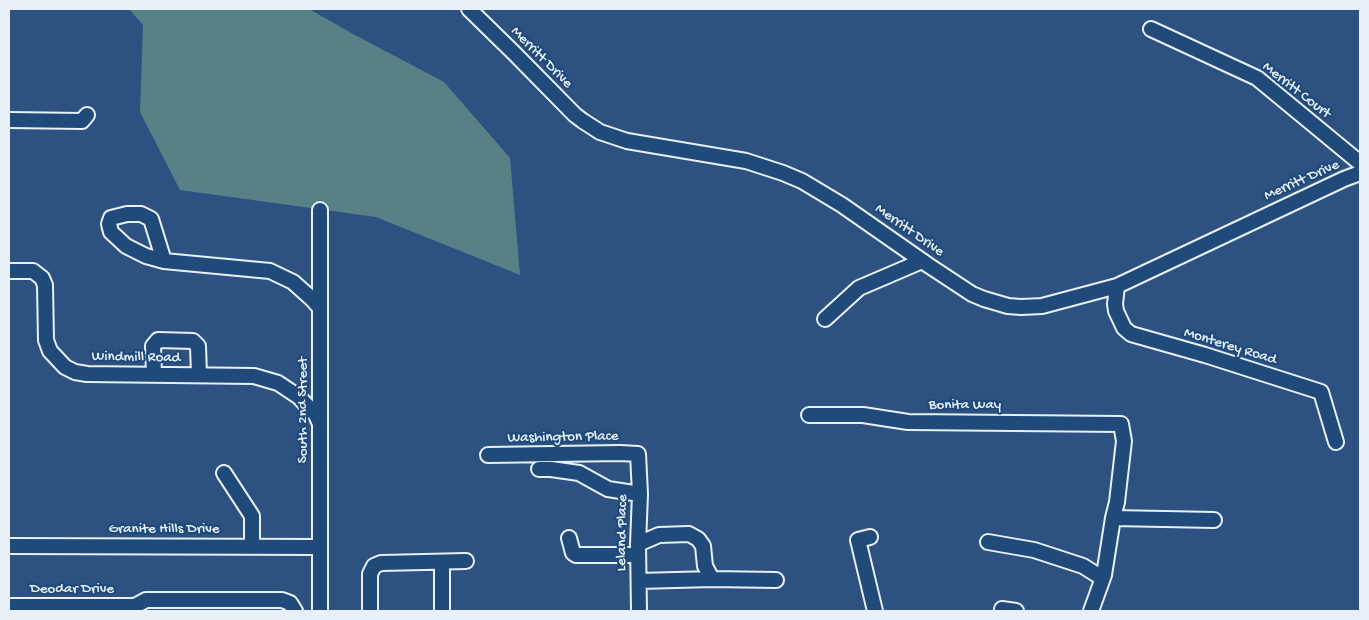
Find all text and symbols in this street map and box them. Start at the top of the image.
street label: Merritt Drive [506,23,576,93]
street label: Merritt Court [1258,59,1334,123]
street label: Merritt Drive [1262,156,1342,206]
street label: Merritt Drive [871,201,947,261]
street label: Monterey Road [1181,324,1279,370]
street label: Windmill Road [91,348,181,368]
street label: South 2nd Street [295,357,313,463]
street label: Bonita Way [929,397,1001,415]
street label: Washington Place [507,428,619,448]
street label: Leland Place [613,494,633,572]
street label: Granite Hills Drive [108,521,220,539]
street label: Deodar Drive [30,581,114,599]

